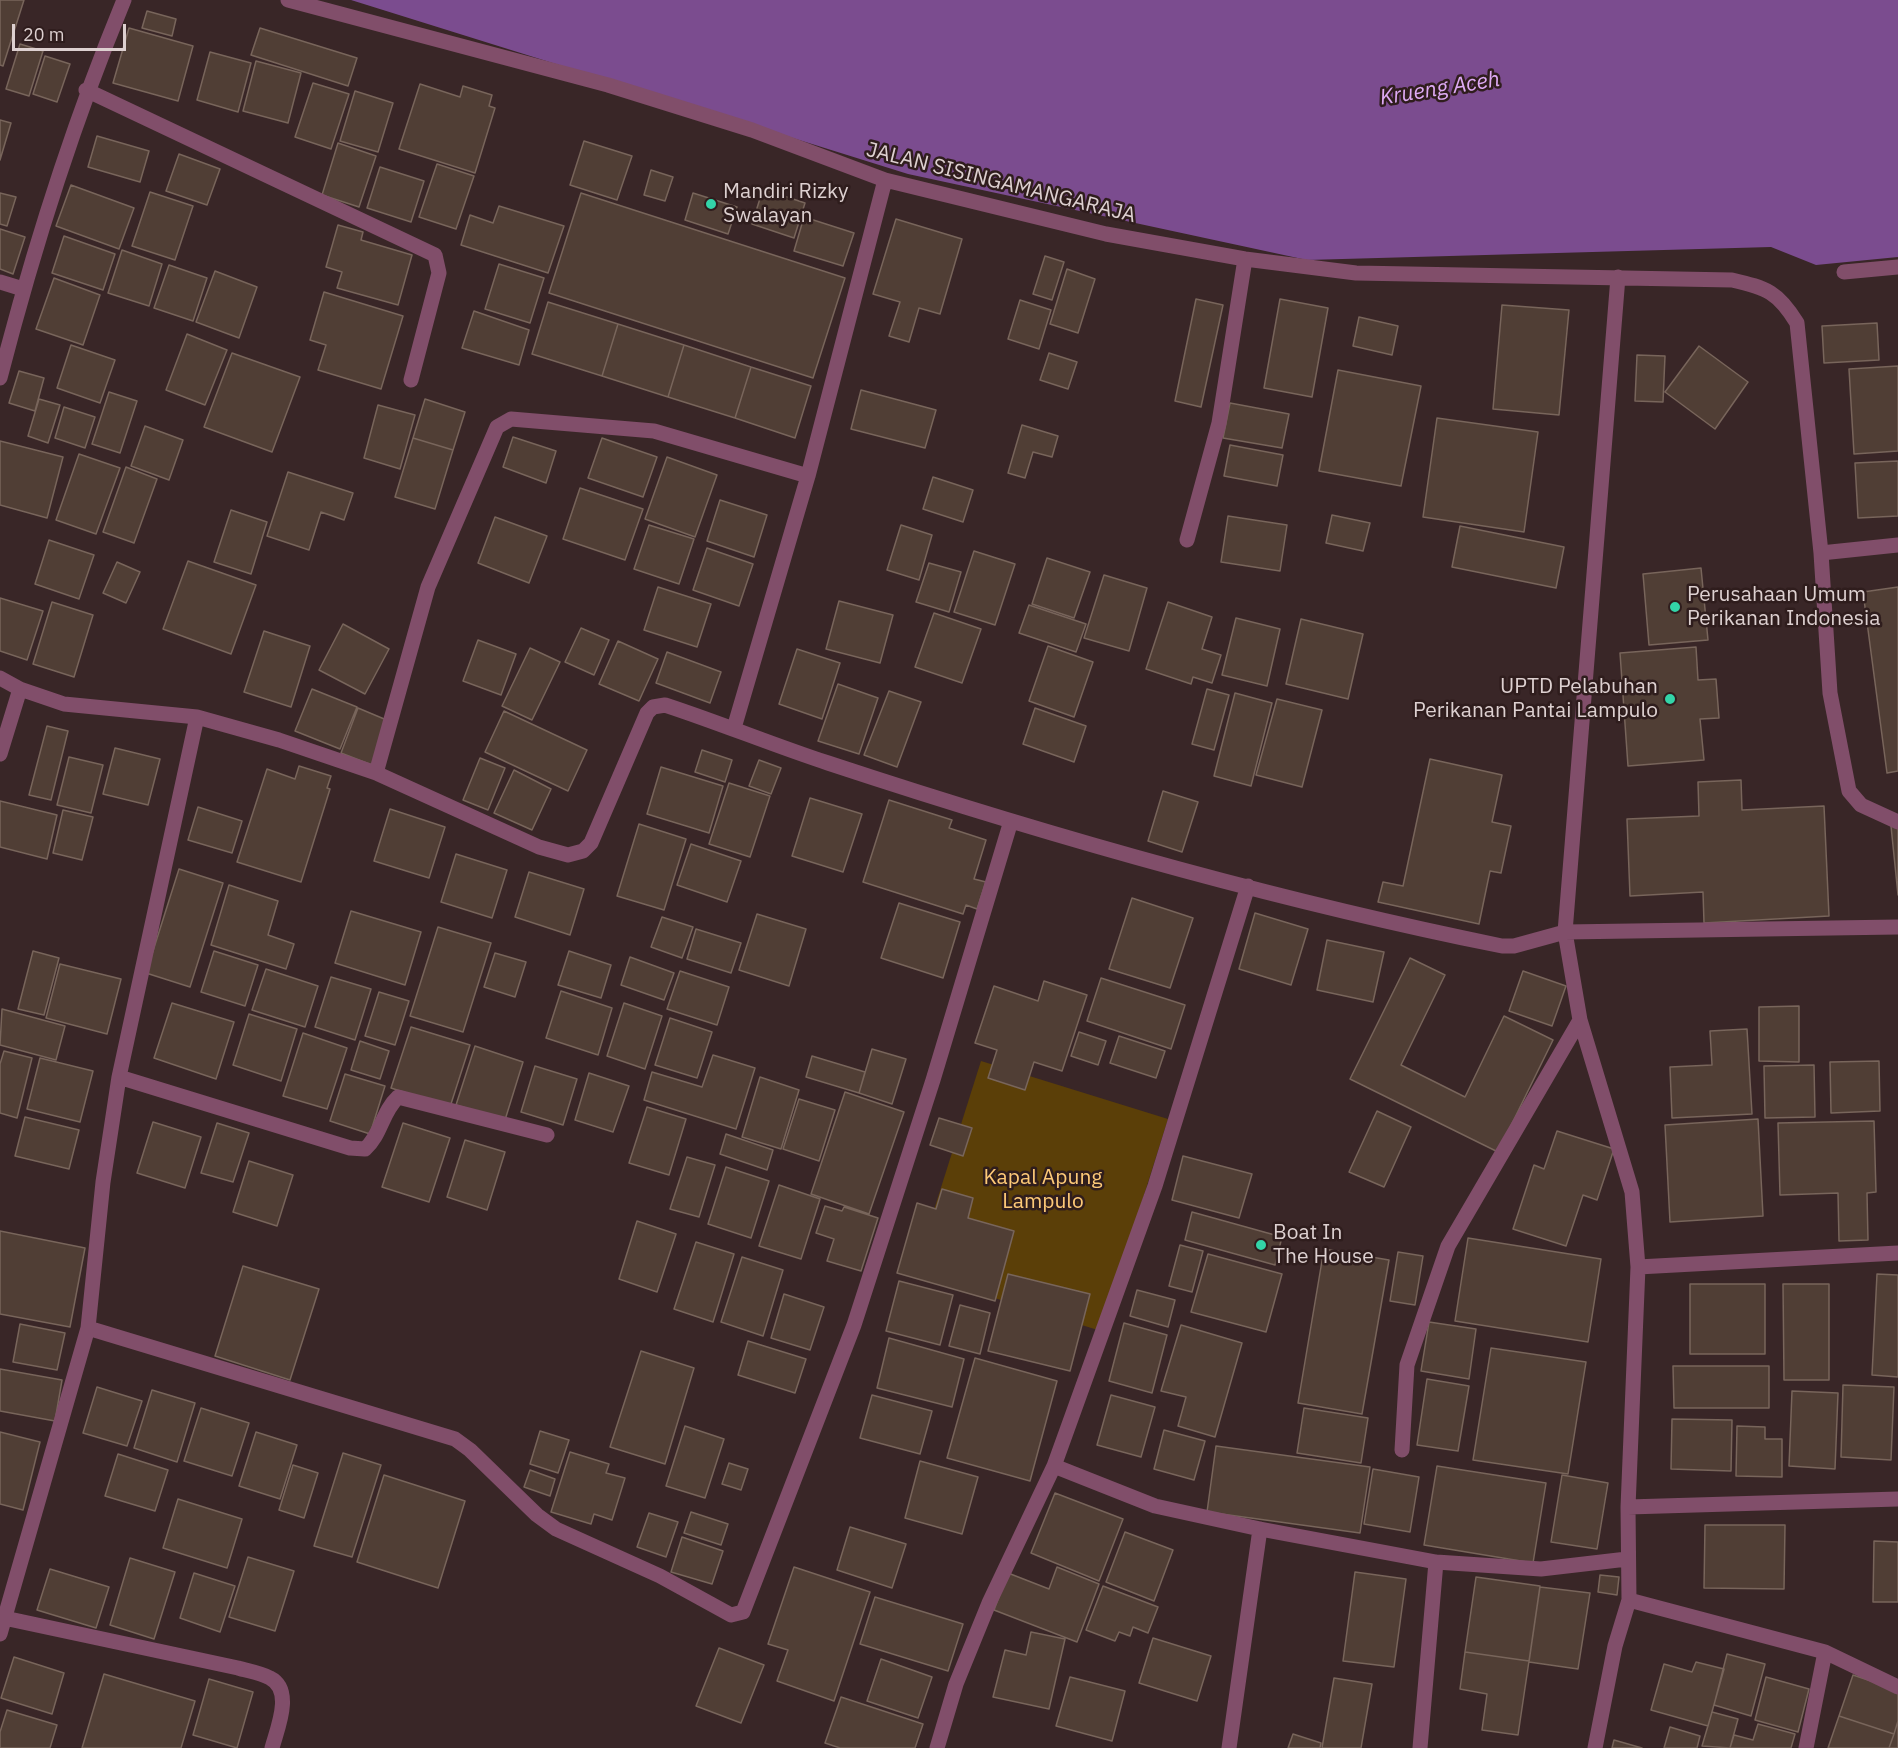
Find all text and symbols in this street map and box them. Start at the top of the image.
scale bar [15,12,129,50]
text: 20 m [23,23,65,46]
water label: Krueng Aceh [1378,66,1502,112]
street label: JALAN SISINGAMANGARAJA [864,137,1138,229]
place label: Mandiri Rizky Swalayan [723,179,849,229]
marker: Mandiri Rizky Swalayan [704,197,718,211]
place label: Perusahaan Umum Perikanan Indonesia [1687,582,1880,632]
marker: Perusahaan Umum Perikanan Indonesia [1668,600,1682,614]
place label: UPTD Pelabuhan Perikanan Pantai Lampulo [1413,674,1658,724]
marker: UPTD Pelabuhan Perikanan Pantai Lampulo [1663,692,1677,706]
park label: Kapal Apung Lampulo [984,1165,1102,1215]
place label: Boat In The House [1273,1220,1374,1270]
marker: Boat In The House [1254,1238,1268,1252]

